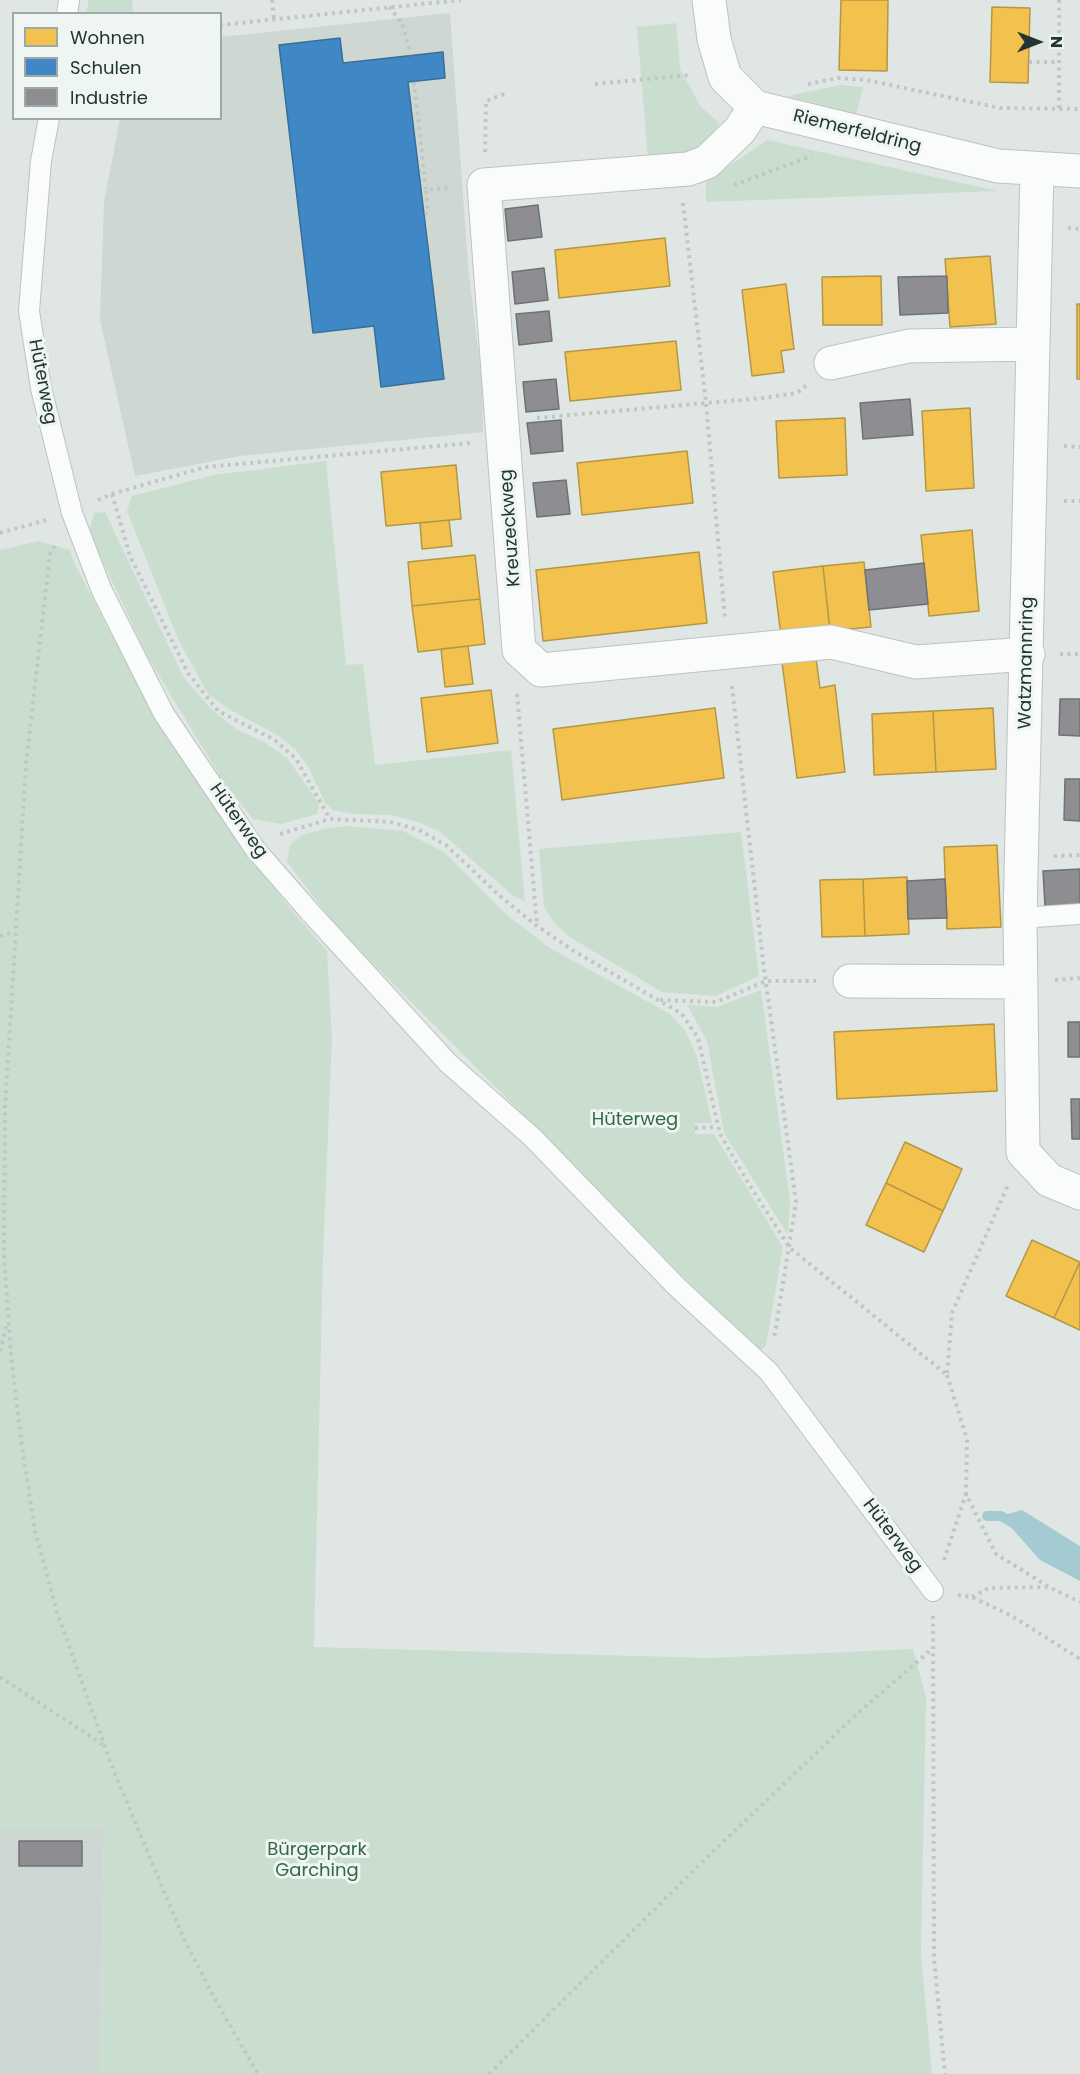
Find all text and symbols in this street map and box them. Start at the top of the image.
legend [12,12,222,120]
north arrow [1008,12,1068,72]
text: Wohnen [70,25,145,50]
text: N [1045,36,1068,48]
text: Schulen [70,55,142,80]
text: Industrie [70,85,148,110]
street label: Riemerfeldring [791,106,923,158]
street label: Hüterweg [23,337,61,427]
street label: Kreuzeckweg [496,468,526,588]
street label: Watzmannring [1015,596,1039,730]
street label: Hüterweg [204,779,272,863]
park label: Hüterweg [592,1109,678,1131]
street label: Hüterweg [857,1495,927,1577]
park label: Bürgerpark Garching [267,1839,367,1882]

